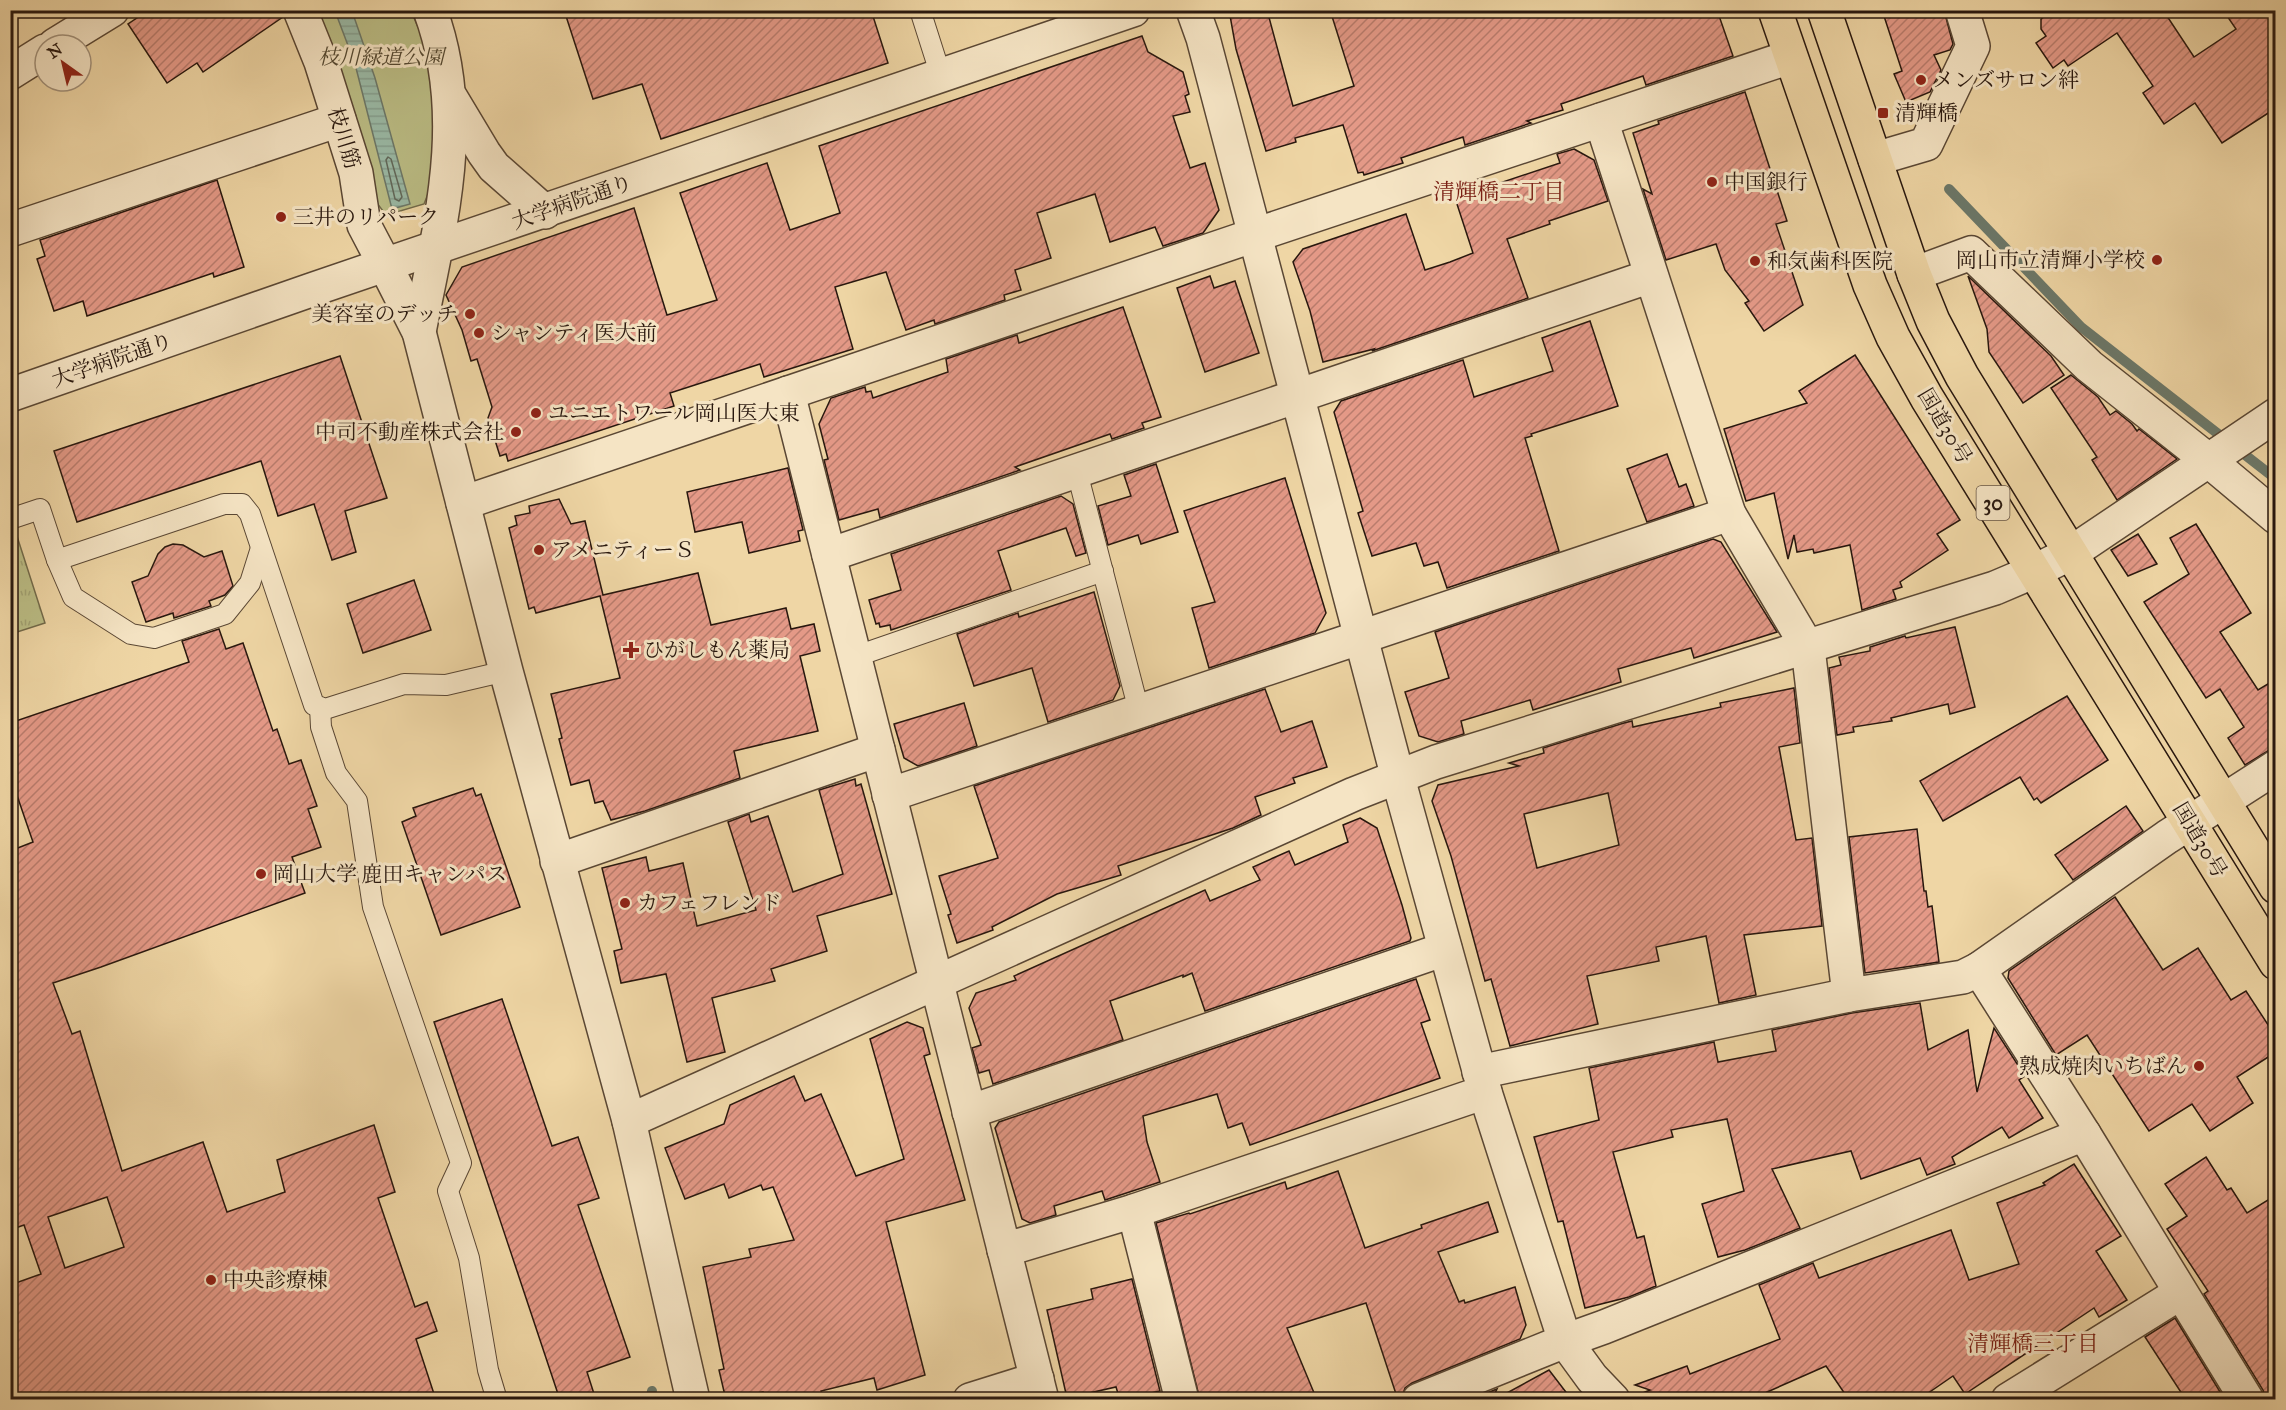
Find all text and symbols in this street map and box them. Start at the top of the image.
north arrow [33,33,93,93]
text: N [44,39,66,63]
park label: 枝川緑道公園 [318,44,447,70]
place label: メンズサロン絆 [1933,67,2079,93]
marker: メンズサロン絆 [1914,73,1928,87]
place label: 清輝橋 [1895,100,1958,126]
street label: 枝川筋 [322,104,366,172]
marker: 清輝橋 [1876,106,1890,120]
street label: 大学病院通り [508,169,636,235]
place label: 中国銀行 [1724,169,1808,195]
marker: 中国銀行 [1705,175,1719,189]
district label: 清輝橋二丁目 [1433,178,1565,205]
place label: 三井のリパーク [293,204,439,230]
marker: 三井のリパーク [274,210,288,224]
place label: 岡山市立清輝小学校 [1956,247,2145,273]
place label: 和気歯科医院 [1767,248,1893,274]
marker: 岡山市立清輝小学校 [2150,253,2164,267]
marker: 和気歯科医院 [1748,254,1762,268]
place label: 美容室のデッチ [311,301,458,327]
marker: 美容室のデッチ [463,307,477,321]
place label: シャンティ医大前 [491,320,657,346]
marker: シャンティ医大前 [472,326,486,340]
street label: 大学病院通り [48,327,176,393]
street label: 国道30号 [1912,383,1978,469]
place label: ユニエトワール岡山医大東 [548,400,800,426]
marker: ユニエトワール岡山医大東 [529,406,543,420]
place label: 中司不動産株式会社 [315,419,504,445]
marker: 中司不動産株式会社 [509,425,523,439]
road number: 30 [1976,486,2010,520]
place label: アメニティーＳ [551,537,695,563]
marker: アメニティーＳ [532,543,546,557]
place label: ひがしもん薬局 [643,637,790,663]
marker: ひがしもん薬局 [624,643,638,657]
street label: 国道30号 [2167,797,2233,883]
place label: 岡山大学 鹿田キャンパス [273,861,507,887]
marker: 岡山大学 鹿田キャンパス [254,867,268,881]
place label: カフェフレンド [637,890,782,916]
marker: カフェフレンド [618,896,632,910]
place label: 熟成焼肉いちばん [2019,1053,2187,1079]
marker: 熟成焼肉いちばん [2192,1059,2206,1073]
place label: 中央診療棟 [223,1267,328,1293]
marker: 中央診療棟 [204,1273,218,1287]
district label: 清輝橋三丁目 [1967,1330,2099,1357]

